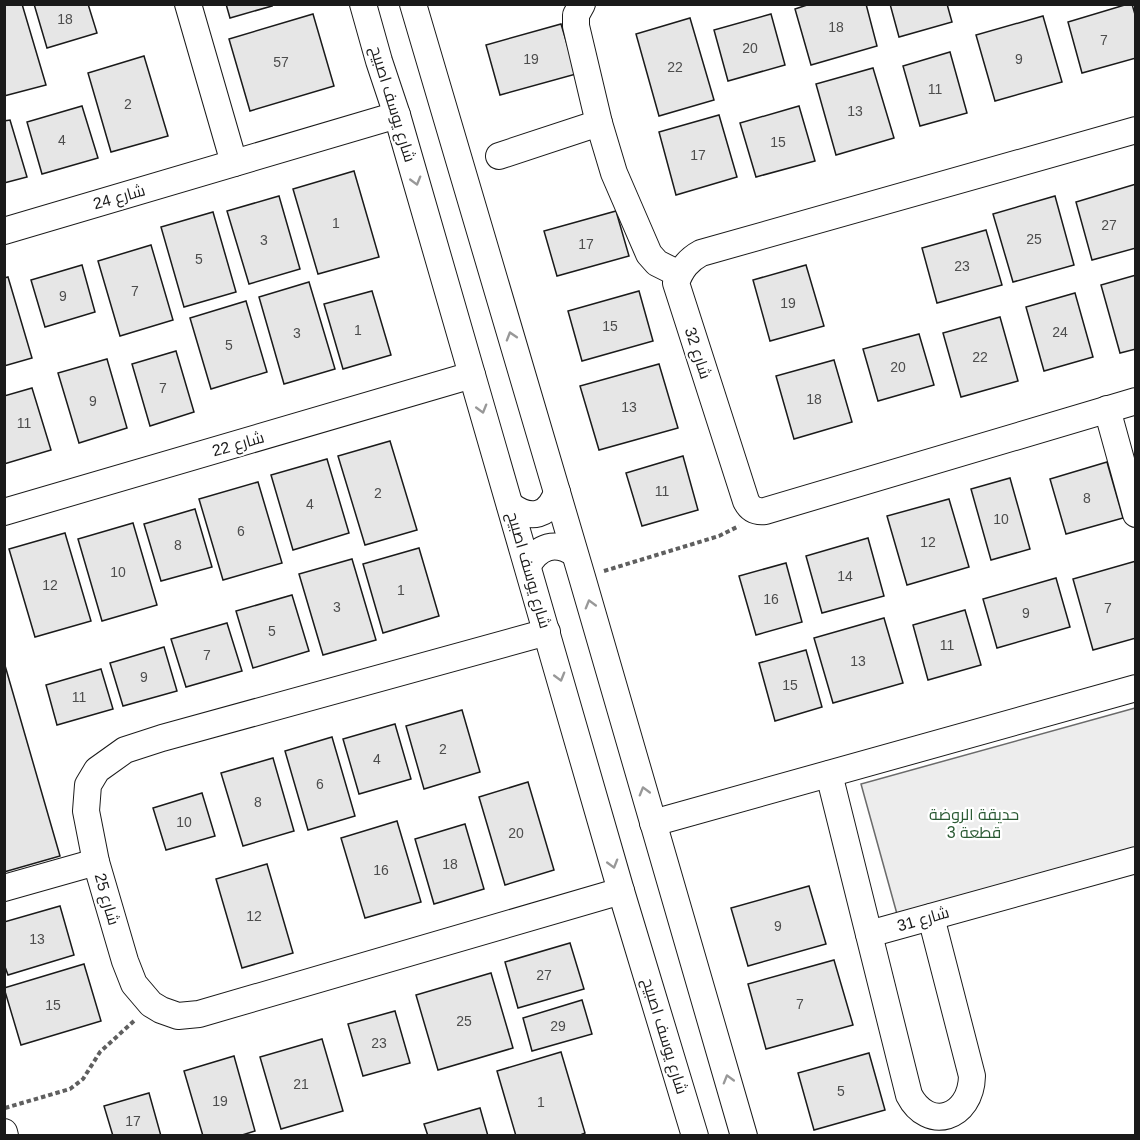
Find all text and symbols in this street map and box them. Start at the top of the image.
house number: 18 [57,11,73,27]
house number: 18 [828,19,844,35]
house number: 7 [1100,32,1108,48]
house number: 20 [742,40,758,56]
street label: شارع يوسف اصبيح [364,44,419,165]
house number: 19 [523,51,539,67]
house number: 9 [1015,51,1023,67]
house number: 57 [273,54,289,70]
house number: 22 [667,59,683,75]
house number: 11 [928,81,942,97]
house number: 2 [124,96,132,112]
house number: 13 [847,103,863,119]
house number: 4 [58,132,66,148]
house number: 15 [770,134,786,150]
house number: 17 [690,147,706,163]
one-way arrow [409,176,422,186]
street label: شارع 24 [91,181,148,215]
house number: 1 [332,215,340,231]
house number: 27 [1101,217,1117,233]
house number: 25 [1026,231,1042,247]
house number: 3 [260,232,268,248]
house number: 17 [578,236,594,252]
house number: 5 [195,251,203,267]
house number: 23 [954,258,970,274]
house number: 7 [131,283,139,299]
house number: 9 [59,288,67,304]
house number: 19 [780,295,796,311]
house number: 15 [602,318,618,334]
house number: 1 [354,322,362,338]
house number: 24 [1052,324,1068,340]
house number: 3 [293,325,301,341]
street label: شارع 32 [679,325,714,382]
one-way arrow [506,331,518,342]
house number: 5 [225,337,233,353]
house number: 22 [972,349,988,365]
house number: 20 [890,359,906,375]
house number: 7 [159,380,167,396]
house number: 18 [806,391,822,407]
house number: 9 [89,393,97,409]
house number: 13 [621,399,637,415]
one-way arrow [475,403,487,414]
house number: 11 [17,415,31,431]
street label: شارع 22 [210,428,267,462]
house number: 11 [655,483,669,499]
house number: 2 [374,485,382,501]
house number: 8 [1083,490,1091,506]
house number: 4 [306,496,314,512]
street label: شارع يوسف اصبيح [501,510,554,631]
house number: 10 [993,511,1009,527]
house number: 6 [237,523,245,539]
house number: 12 [920,534,936,550]
house number: 8 [174,537,182,553]
house number: 10 [110,564,126,580]
house number: 14 [837,568,853,584]
house number: 12 [42,577,58,593]
house number: 1 [397,582,405,598]
house number: 16 [763,591,779,607]
house number: 3 [333,599,341,615]
one-way arrow [585,599,597,610]
house number: 7 [1104,600,1112,616]
house number: 9 [1022,605,1030,621]
house number: 5 [268,623,276,639]
house number: 11 [940,637,954,653]
house number: 7 [203,647,211,663]
house number: 13 [850,653,866,669]
house number: 9 [140,669,148,685]
one-way arrow [552,672,565,682]
house number: 15 [782,677,798,693]
house number: 11 [72,689,86,705]
house number: 2 [439,741,447,757]
house number: 4 [373,751,381,767]
house number: 6 [316,776,324,792]
one-way arrow [639,786,651,797]
house number: 8 [254,794,262,810]
park label: حديقة الروضة قطعة 3 [929,806,1019,841]
house number: 10 [176,814,192,830]
house number: 20 [508,825,524,841]
house number: 18 [442,856,458,872]
one-way arrow [606,858,618,869]
house number: 16 [373,862,389,878]
street label: شارع 25 [89,871,123,928]
street label: شارع 31 [895,903,952,937]
house number: 12 [246,908,262,924]
house number: 9 [774,918,782,934]
house number: 13 [29,931,45,947]
house number: 27 [536,967,552,983]
street label: شارع يوسف اصبيح [636,976,691,1097]
house number: 7 [796,996,804,1012]
house number: 15 [45,997,61,1013]
house number: 25 [456,1013,472,1029]
house number: 29 [550,1018,566,1034]
house number: 23 [371,1035,387,1051]
one-way arrow [723,1074,735,1085]
house number: 21 [293,1076,309,1092]
house number: 5 [837,1083,845,1099]
house number: 19 [212,1093,228,1109]
house number: 1 [537,1094,545,1110]
house number: 17 [125,1113,141,1129]

